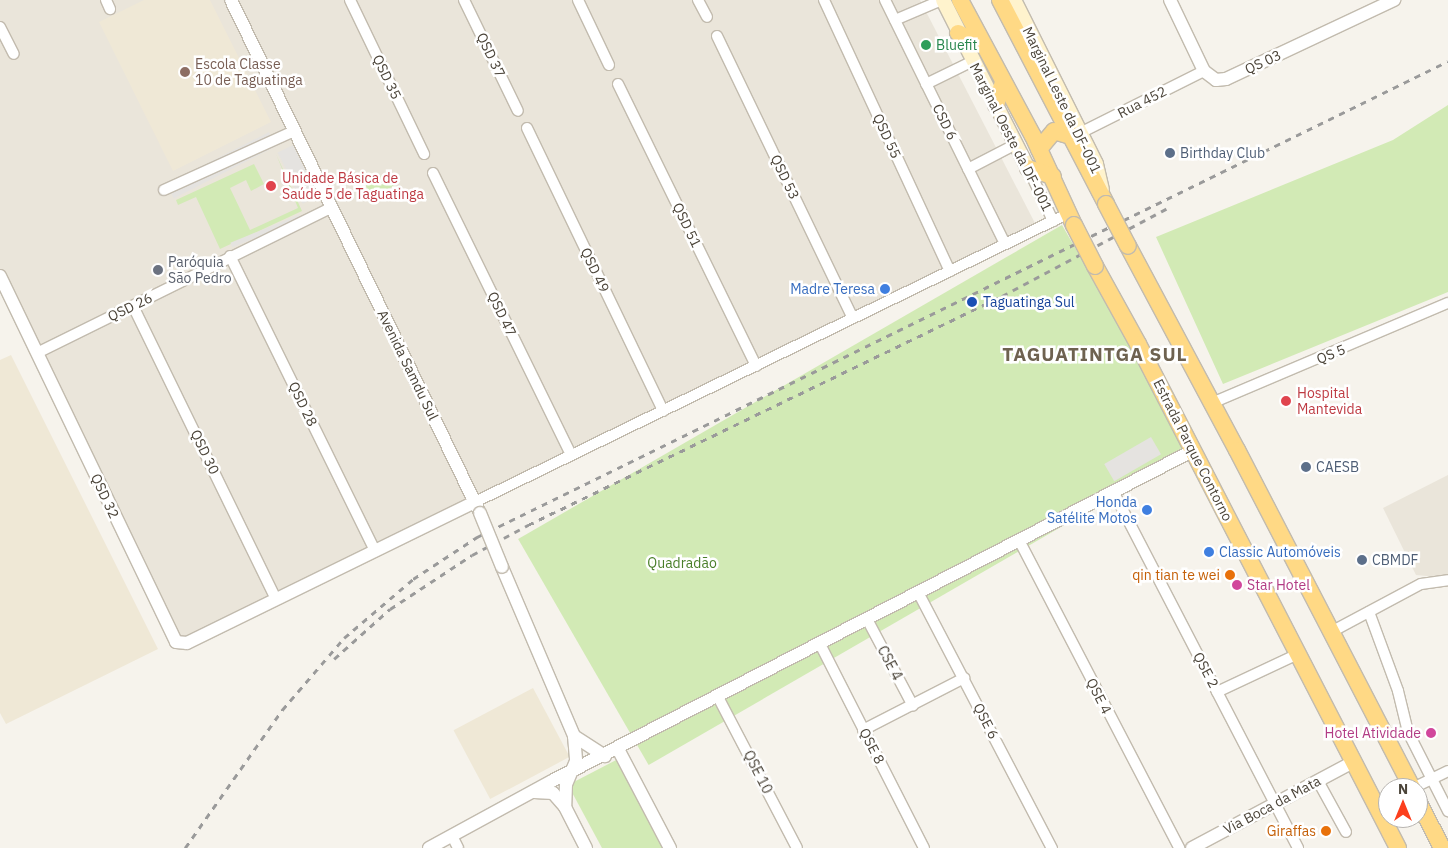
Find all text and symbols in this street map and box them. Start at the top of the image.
street label: Marginal Leste da DF-001 [1019,24,1105,176]
street label: QSD 37 [473,30,509,80]
place label: Bluefit [936,37,977,53]
marker: Bluefit [920,39,932,51]
street label: QS 03 [1242,46,1284,78]
street label: QSD 35 [369,52,405,102]
place label: Escola Classe 10 de Taguatinga [195,56,303,88]
street label: Marginal Oeste da DF-001 [966,60,1056,214]
marker: Escola Classe 10 de Taguatinga [179,66,191,78]
street label: Rua 452 [1115,83,1169,121]
street label: CSD 6 [929,101,961,143]
street label: QSD 55 [869,111,905,161]
place label: Birthday Club [1180,145,1265,161]
marker: Birthday Club [1164,147,1176,159]
street label: QSD 53 [767,152,803,202]
place label: Unidade Básica de Saúde 5 de Taguatinga [282,170,424,202]
marker: Unidade Básica de Saúde 5 de Taguatinga [264,179,278,193]
street label: QSD 51 [669,200,705,250]
street label: QSD 49 [577,245,613,295]
place label: Paróquia São Pedro [168,254,232,286]
marker: Paróquia São Pedro [152,264,164,276]
place label: Madre Teresa [790,281,875,297]
marker: Madre Teresa [879,283,891,295]
street label: QSD 26 [105,289,155,325]
street label: QSD 47 [484,289,520,339]
place label: Taguatinga Sul [983,294,1075,310]
marker: Taguatinga Sul [965,295,979,309]
street label: Avenida Samdu Sul [374,307,442,423]
street label: QS 5 [1314,341,1348,367]
district label: TAGUATINTGA SUL [1000,344,1190,366]
street label: Estrada Parque Contorno [1150,376,1236,524]
street label: QSD 28 [285,379,321,429]
place label: Hospital Mantevida [1297,385,1362,418]
marker: Hospital Mantevida [1279,394,1293,408]
street label: QSD 30 [187,427,223,477]
place label: CAESB [1316,459,1359,475]
marker: CAESB [1300,461,1312,473]
street label: QSD 32 [87,471,123,521]
place label: Honda Satélite Motos [1047,494,1137,526]
marker: Honda Satélite Motos [1141,504,1153,516]
place label: Classic Automóveis [1219,544,1341,560]
marker: Classic Automóveis [1203,546,1215,558]
place label: CBMDF [1372,552,1418,568]
marker: CBMDF [1356,554,1368,566]
park label: Quadradão [647,555,717,571]
place label: qin tian te wei [1132,567,1220,583]
marker: qin tian te wei [1224,569,1236,581]
place label: Star Hotel [1247,577,1310,593]
marker: Star Hotel [1231,579,1243,591]
street label: CSE 4 [874,643,906,683]
street label: QSE 2 [1190,649,1222,691]
street label: QSE 4 [1083,675,1115,717]
street label: QSE 6 [970,700,1002,742]
street label: QSE 8 [856,725,888,767]
place label: Hotel Atividade [1324,725,1421,741]
marker: Hotel Atividade [1425,727,1437,739]
street label: QSE 10 [740,748,776,796]
street label: Via Boca da Mata [1220,772,1324,838]
north arrow [1378,778,1428,828]
text: N [1398,780,1408,798]
place label: Giraffas [1267,823,1316,839]
marker: Giraffas [1320,825,1332,837]

